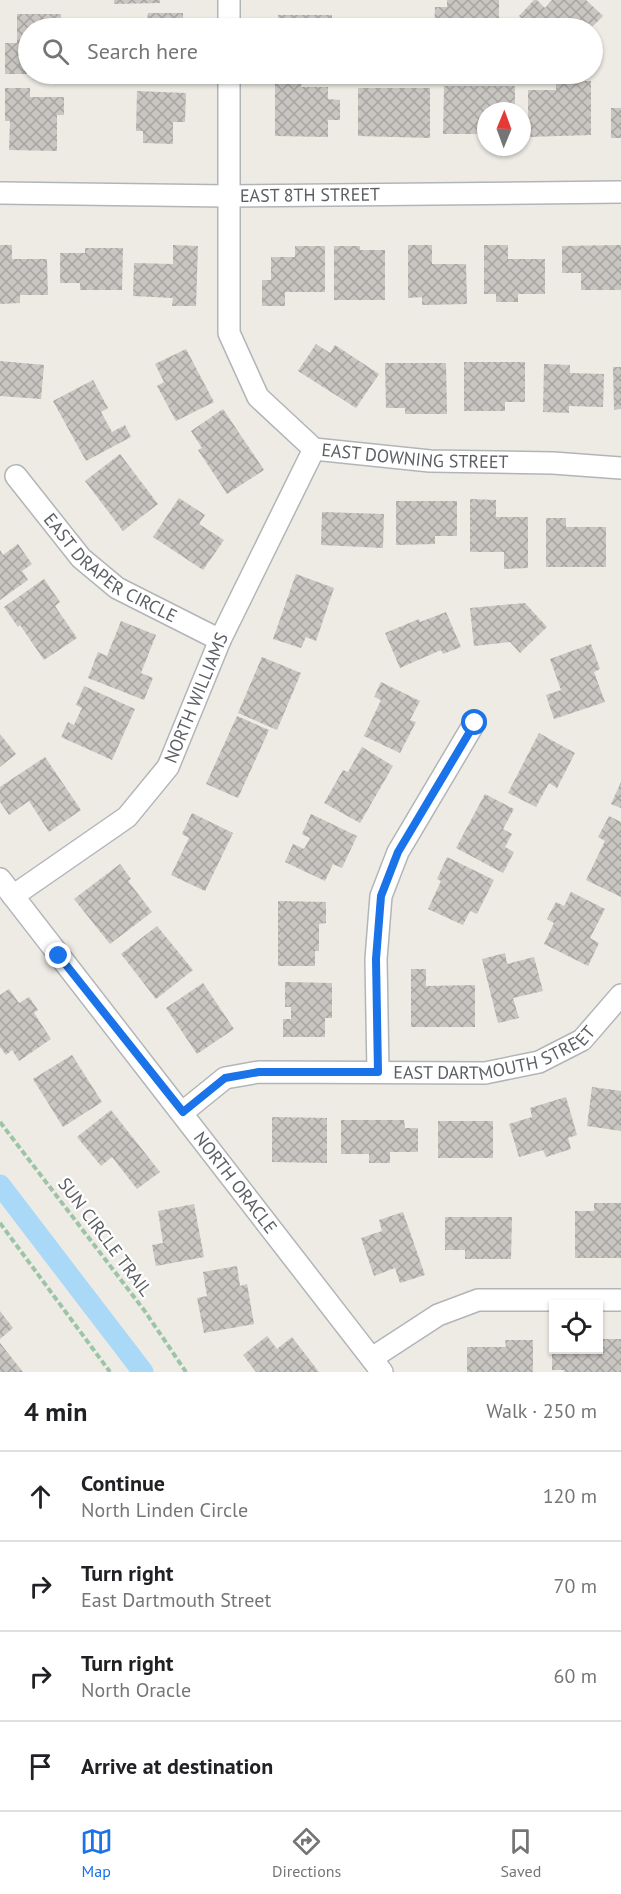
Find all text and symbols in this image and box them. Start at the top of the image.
search box [18,18,603,84]
icon: search [39,35,72,68]
text: Search here [87,37,198,65]
north arrow [477,102,531,156]
street label: EAST 8TH STREET [240,182,380,207]
street label: EAST DOWNING STREET [320,438,509,473]
street label: EAST DRAPER CIRCLE [39,508,181,627]
street label: NORTH WILLIAMS [159,628,233,766]
route start [461,709,487,735]
route end [45,942,71,968]
street label: EAST DARTMOUTH STREET [393,1021,600,1085]
street label: NORTH ORACLE [189,1127,282,1238]
street label: SUN CIRCLE TRAIL [53,1173,157,1300]
map controls [549,1300,603,1354]
button: locate [549,1300,603,1354]
text: 4 min [24,1395,87,1428]
text: Walk · 250 m [486,1398,597,1424]
text: Continue [81,1469,165,1497]
icon: ahead [24,1480,57,1513]
text: 120 m [543,1483,597,1509]
text: North Linden Circle [81,1497,248,1523]
text: Turn right [81,1559,173,1587]
icon: right [24,1570,57,1603]
text: 70 m [554,1573,597,1599]
text: East Dartmouth Street [81,1587,271,1613]
text: Turn right [81,1649,173,1677]
icon: right [24,1660,57,1693]
text: 60 m [554,1663,597,1689]
text: North Oracle [81,1677,191,1703]
icon: arrive [24,1750,57,1783]
text: Arrive at destination [81,1752,273,1780]
tab: Map [80,1825,113,1881]
tab: Directions [272,1825,341,1881]
tab: Saved [501,1825,541,1881]

